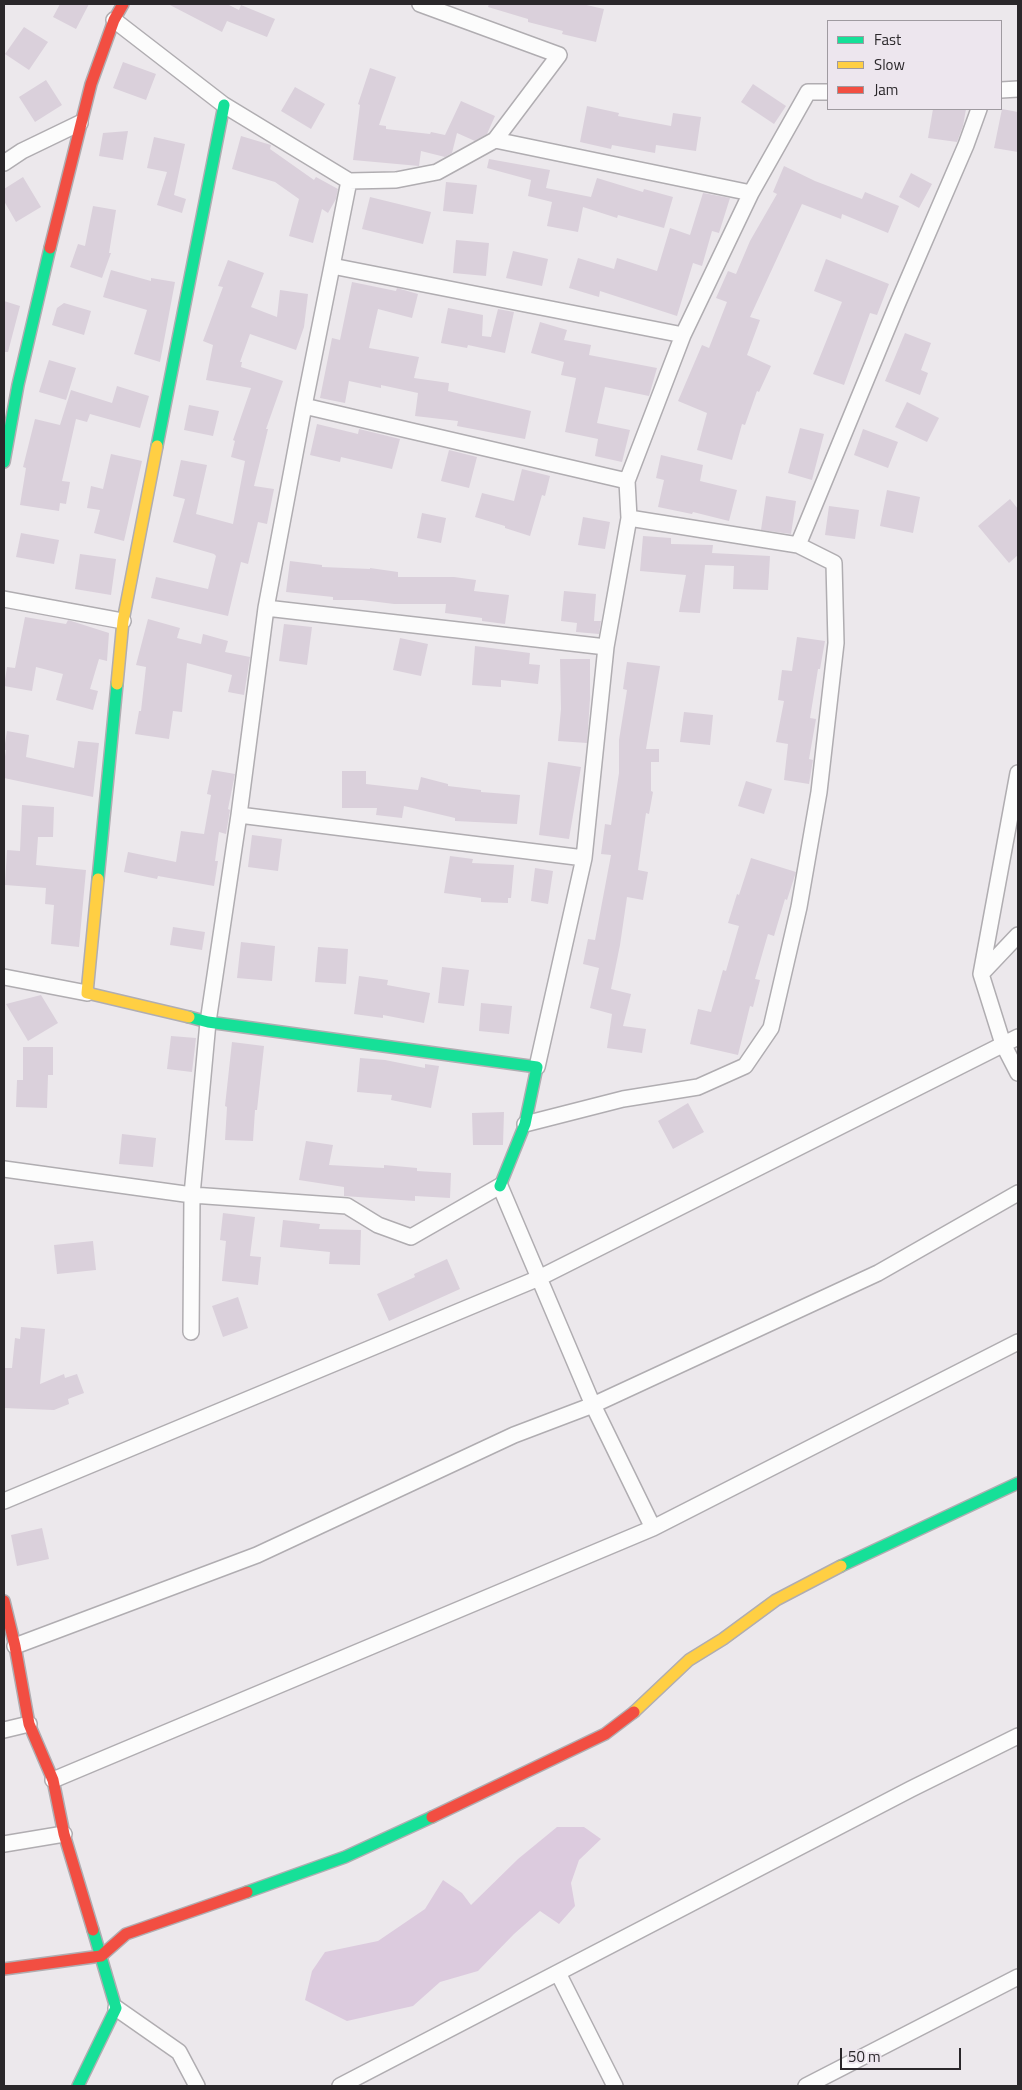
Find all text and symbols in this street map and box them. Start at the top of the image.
legend [827,20,1002,110]
text: Fast [874,28,901,51]
text: Slow [874,53,905,76]
text: Jam [874,78,898,101]
scale bar [842,2038,963,2070]
text: 50 m [848,2045,881,2068]

